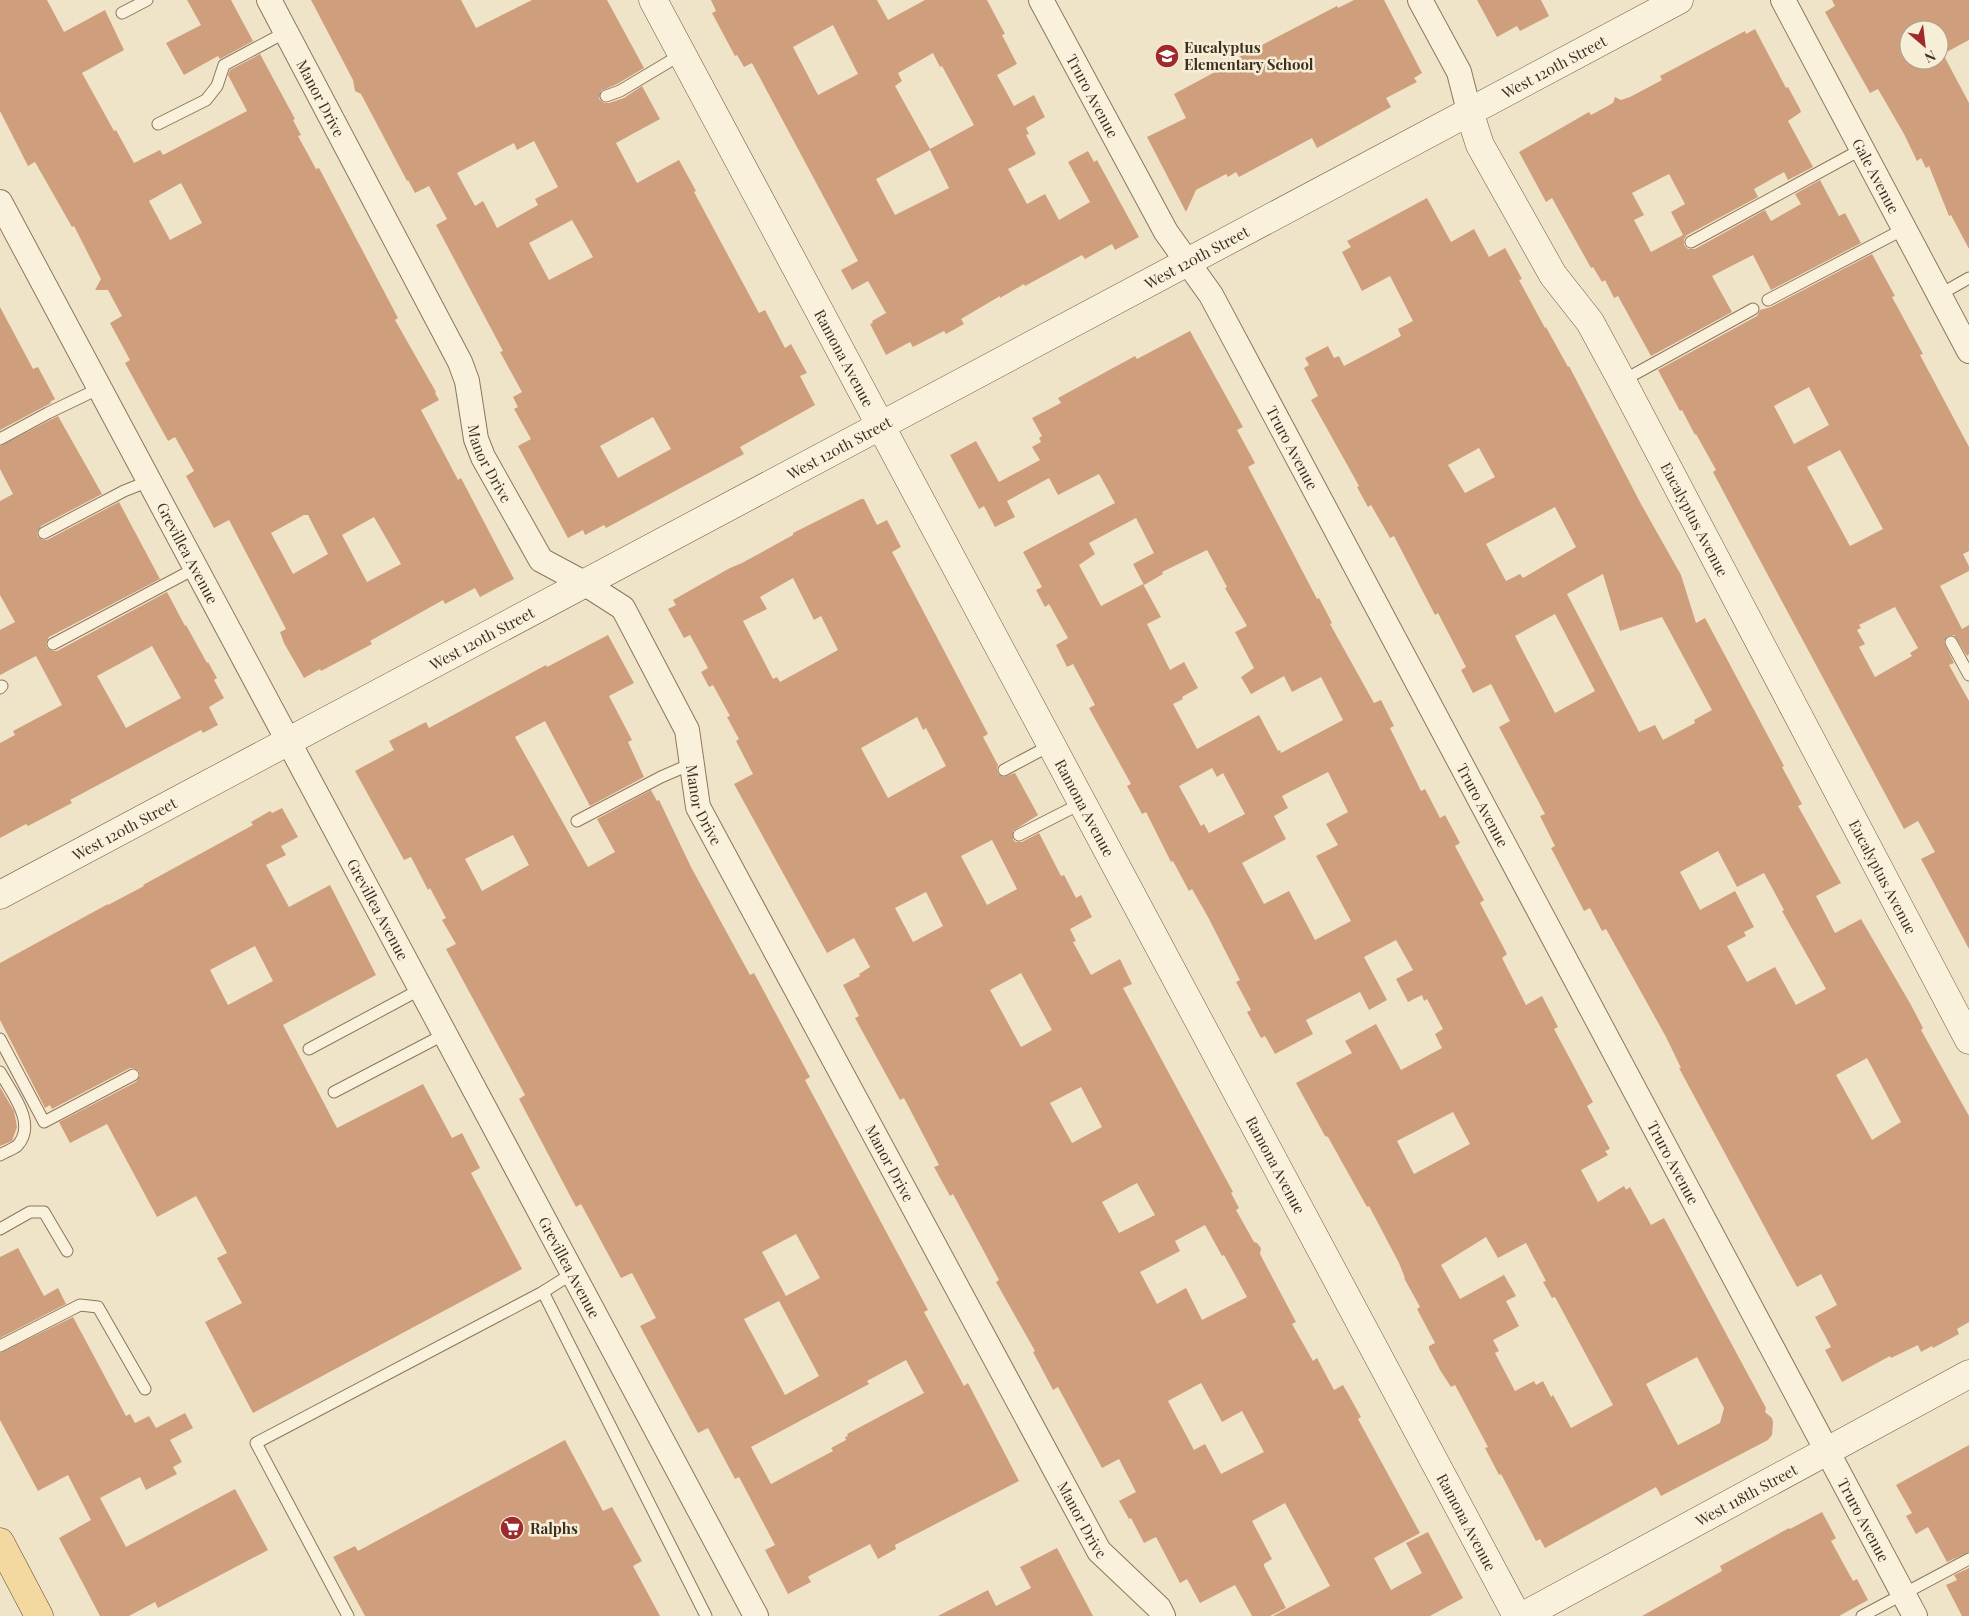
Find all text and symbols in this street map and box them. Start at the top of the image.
north arrow [1899,20,1949,70]
street label: West 120th Street [1497,30,1610,103]
place label: Eucalyptus Elementary School [1184,37,1314,74]
school or university icon: Eucalyptus Elementary School [1154,43,1180,69]
text: N [1921,46,1939,68]
street label: Truro Avenue [1062,51,1123,141]
street label: Manor Drive [292,56,349,140]
street label: Gale Avenue [1848,135,1904,217]
street label: West 120th Street [1140,221,1253,294]
street label: Ramona Avenue [810,306,879,410]
street label: Truro Avenue [1262,402,1323,493]
street label: West 120th Street [783,411,896,484]
street label: Manor Drive [464,423,517,506]
street label: Eucalyptus Avenue [1656,459,1733,580]
street label: Grevillea Avenue [152,499,223,607]
street label: West 120th Street [425,602,538,675]
street label: Ramona Avenue [1051,756,1119,860]
street label: Truro Avenue [1452,760,1513,850]
street label: Manor Drive [682,763,727,849]
street label: West 120th Street [68,792,181,865]
street label: Eucalyptus Avenue [1845,816,1921,937]
street label: Grevillea Avenue [343,855,413,963]
street label: Ramona Avenue [1242,1113,1310,1217]
street label: Truro Avenue [1643,1117,1704,1208]
street label: Manor Drive [861,1121,919,1205]
street label: Grevillea Avenue [534,1213,605,1322]
street label: West 118th Street [1691,1459,1801,1531]
street label: Ramona Avenue [1433,1470,1501,1574]
street label: Truro Avenue [1833,1475,1894,1565]
street label: Manor Drive [1053,1478,1111,1563]
supermarket icon: Ralphs [499,1515,525,1541]
place label: Ralphs [530,1518,578,1538]

